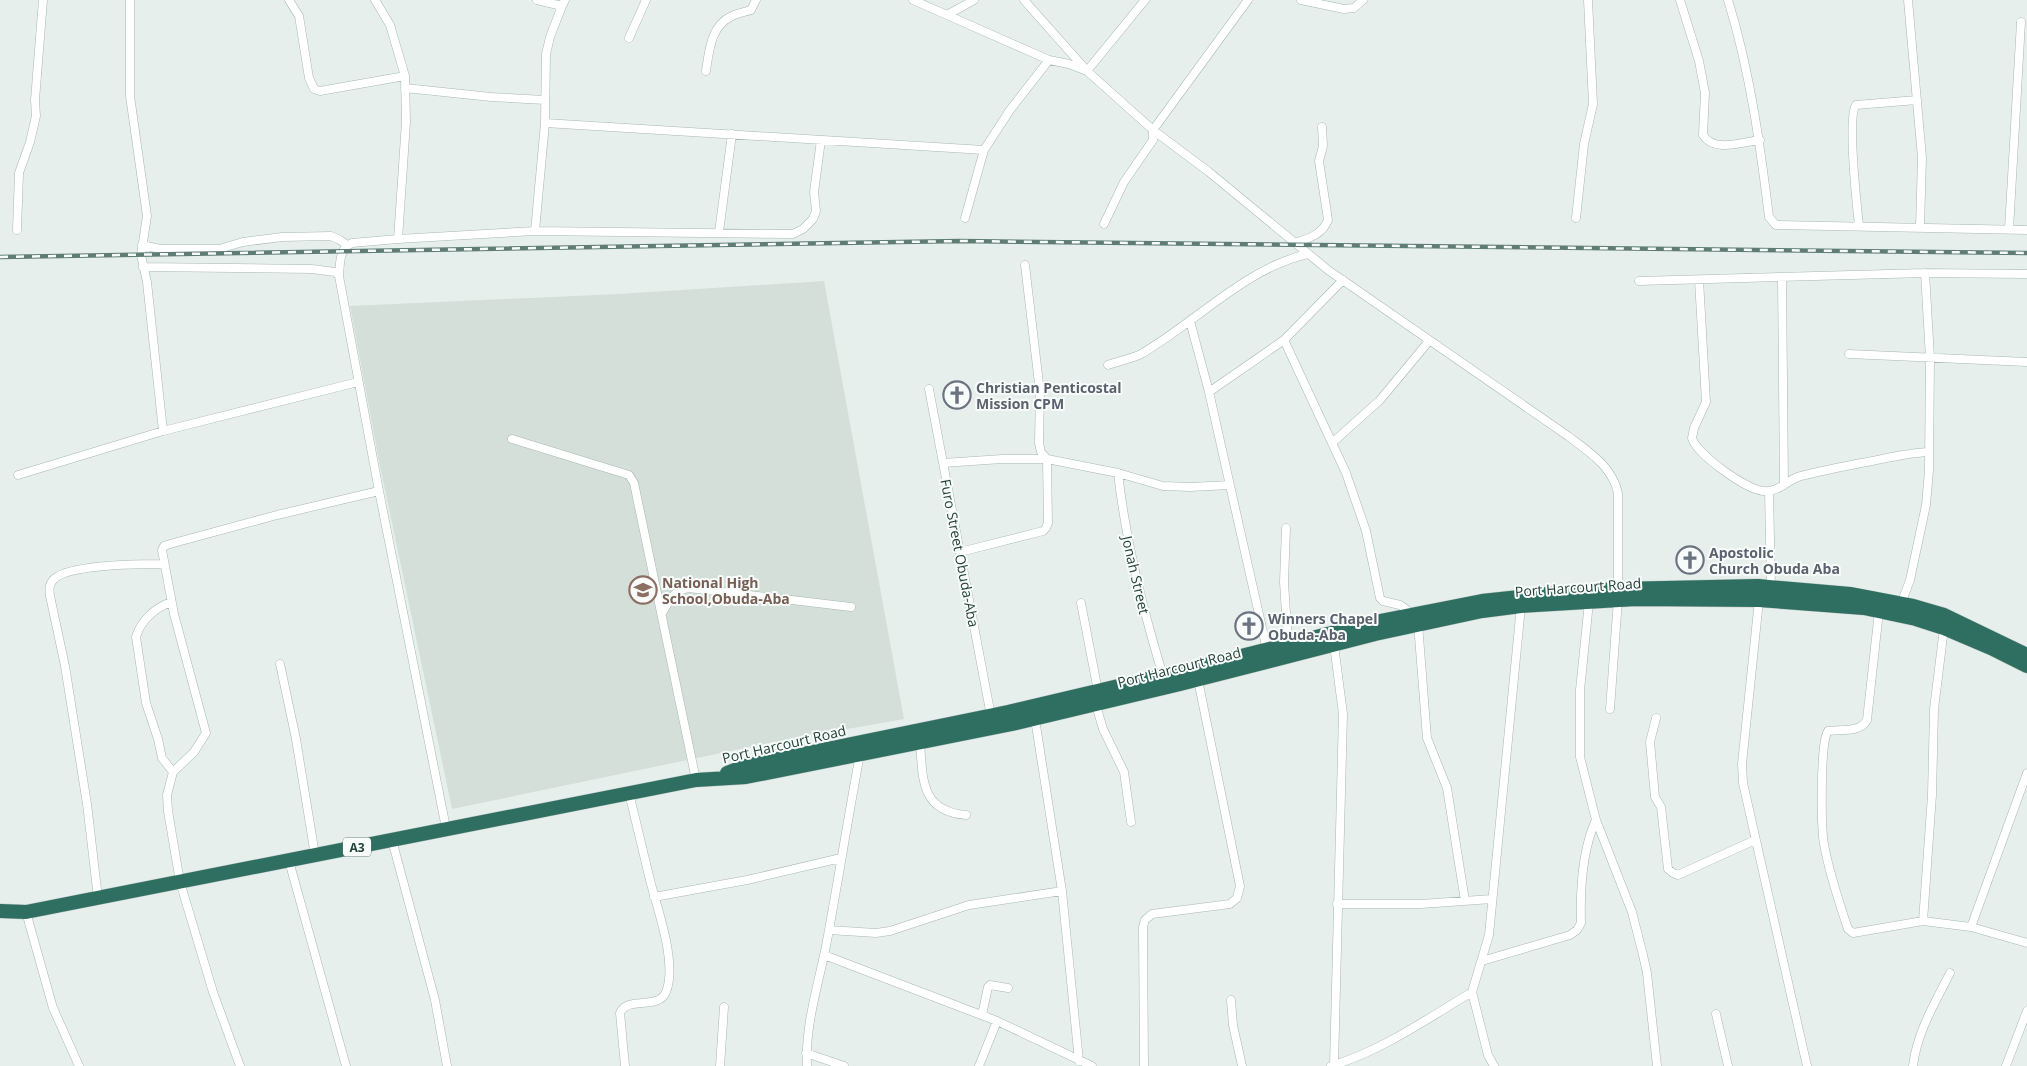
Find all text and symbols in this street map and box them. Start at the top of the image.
place label: Christian Penticostal Mission CPM [976,378,1122,413]
church icon: Christian Penticostal Mission CPM [942,380,972,410]
street label: Furo Street Obuda-Aba [936,477,984,629]
street label: Jonah Street [1117,532,1154,616]
place label: Apostolic Church Obuda Aba [1709,543,1840,578]
church icon: Apostolic Church Obuda Aba [1675,545,1705,575]
place label: National High School,Obuda-Aba [662,573,790,608]
street label: Port Harcourt Road [1514,573,1642,601]
school or university icon: National High School,Obuda-Aba [628,575,658,605]
place label: Winners Chapel Obuda-Aba [1268,609,1377,644]
church icon: Winners Chapel Obuda-Aba [1234,611,1264,641]
street label: Port Harcourt Road [1115,642,1243,692]
street label: Port Harcourt Road [720,721,848,767]
road number: A3 [343,838,371,856]

